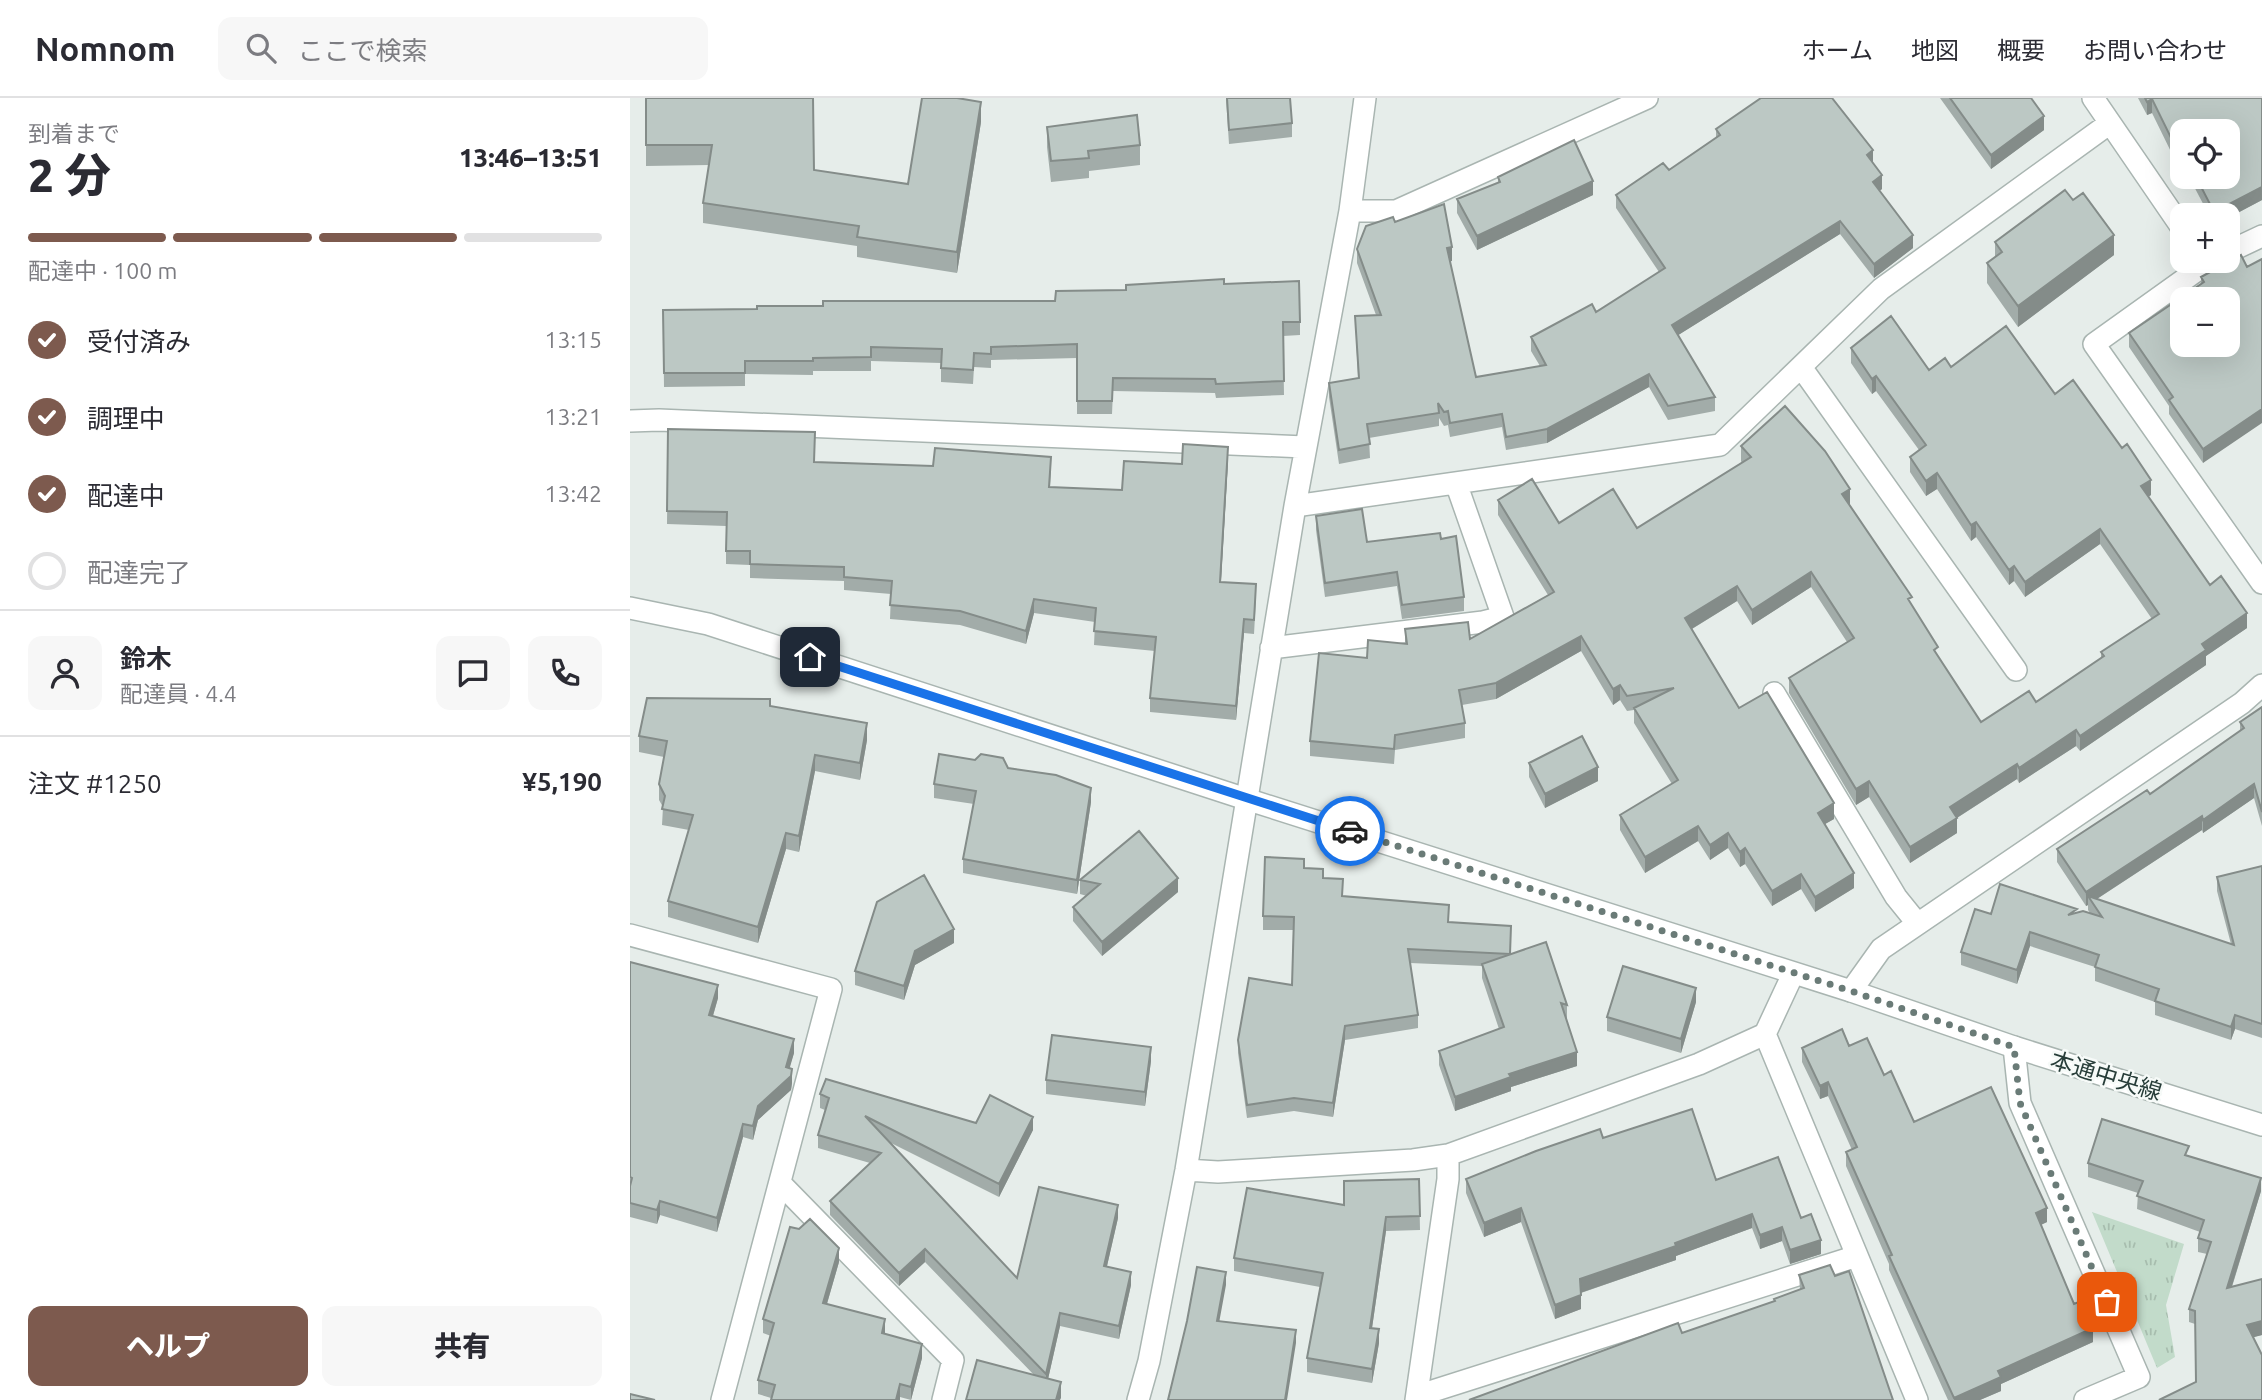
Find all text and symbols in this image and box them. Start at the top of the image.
search box [218,17,708,80]
icon: search [242,29,280,67]
text: Nomnom [35,30,176,67]
text: ここで検索 [298,36,428,65]
text: ホーム [1802,37,1873,64]
text: 地図 [1911,37,1959,64]
text: 概要 [1997,37,2045,64]
text: お問い合わせ [2083,37,2227,64]
map controls [2170,119,2240,357]
button: locate [2170,119,2240,189]
text: 到着まで [28,121,120,146]
text: 13:46–13:51 [459,143,602,172]
text: 2 分 [28,149,111,201]
button: + [2170,203,2240,273]
text: 配達中 · 100 m [28,258,177,283]
button: − [2170,287,2240,357]
icon: check [28,321,66,359]
text: 受付済み [87,327,191,356]
text: 13:15 [544,327,602,352]
icon: check [28,398,66,436]
text: 調理中 [87,404,165,433]
text: 13:21 [544,404,602,429]
icon: check [28,475,66,513]
text: 配達中 [87,481,165,510]
text: 13:42 [544,481,602,506]
text: 配達完了 [87,558,191,587]
pin [780,627,840,687]
button: person [28,636,102,710]
button: chat [436,636,510,710]
button: phone [528,636,602,710]
icon: home [791,638,829,676]
text: 鈴木 [120,644,172,673]
text: 配達員 · 4.4 [120,681,237,706]
text: ¥5,190 [522,767,602,796]
text: 注文 #1250 [28,769,162,798]
courier [1315,796,1385,866]
icon: car [1331,812,1369,850]
street label: 本通中央線 [2048,1047,2165,1104]
pin [2077,1272,2137,1332]
icon: bag [2088,1283,2126,1321]
button: ヘルプ [28,1306,308,1386]
button: 共有 [322,1306,602,1386]

